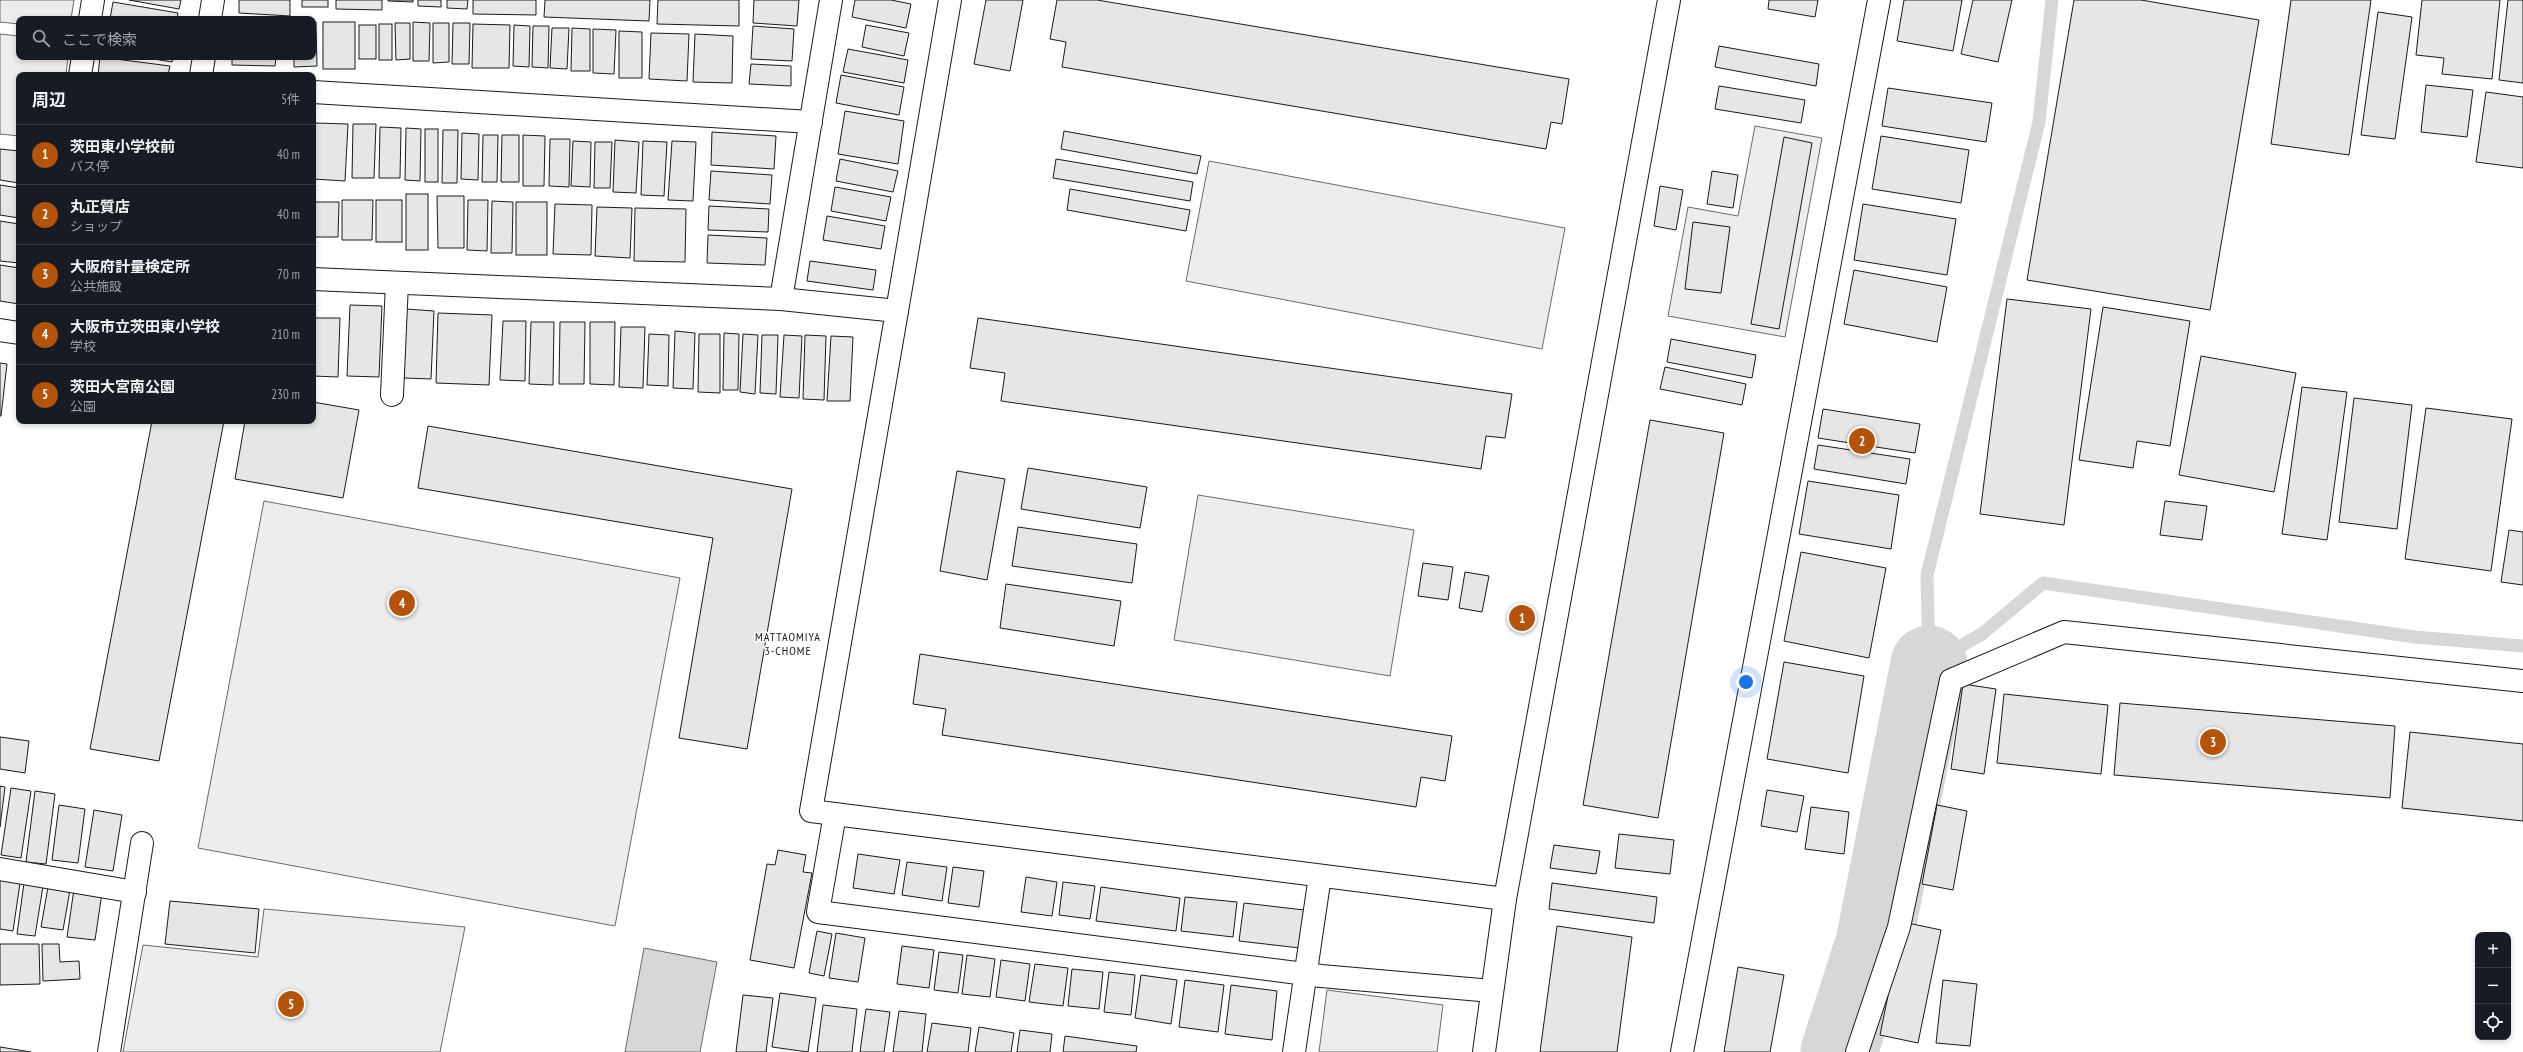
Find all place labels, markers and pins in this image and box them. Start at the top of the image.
pin: 2 [1849,426,1875,456]
pin: 4 [389,588,415,618]
pin: 1 [1509,603,1535,633]
pin: 3 [2200,727,2226,757]
pin: 5 [278,989,304,1019]

